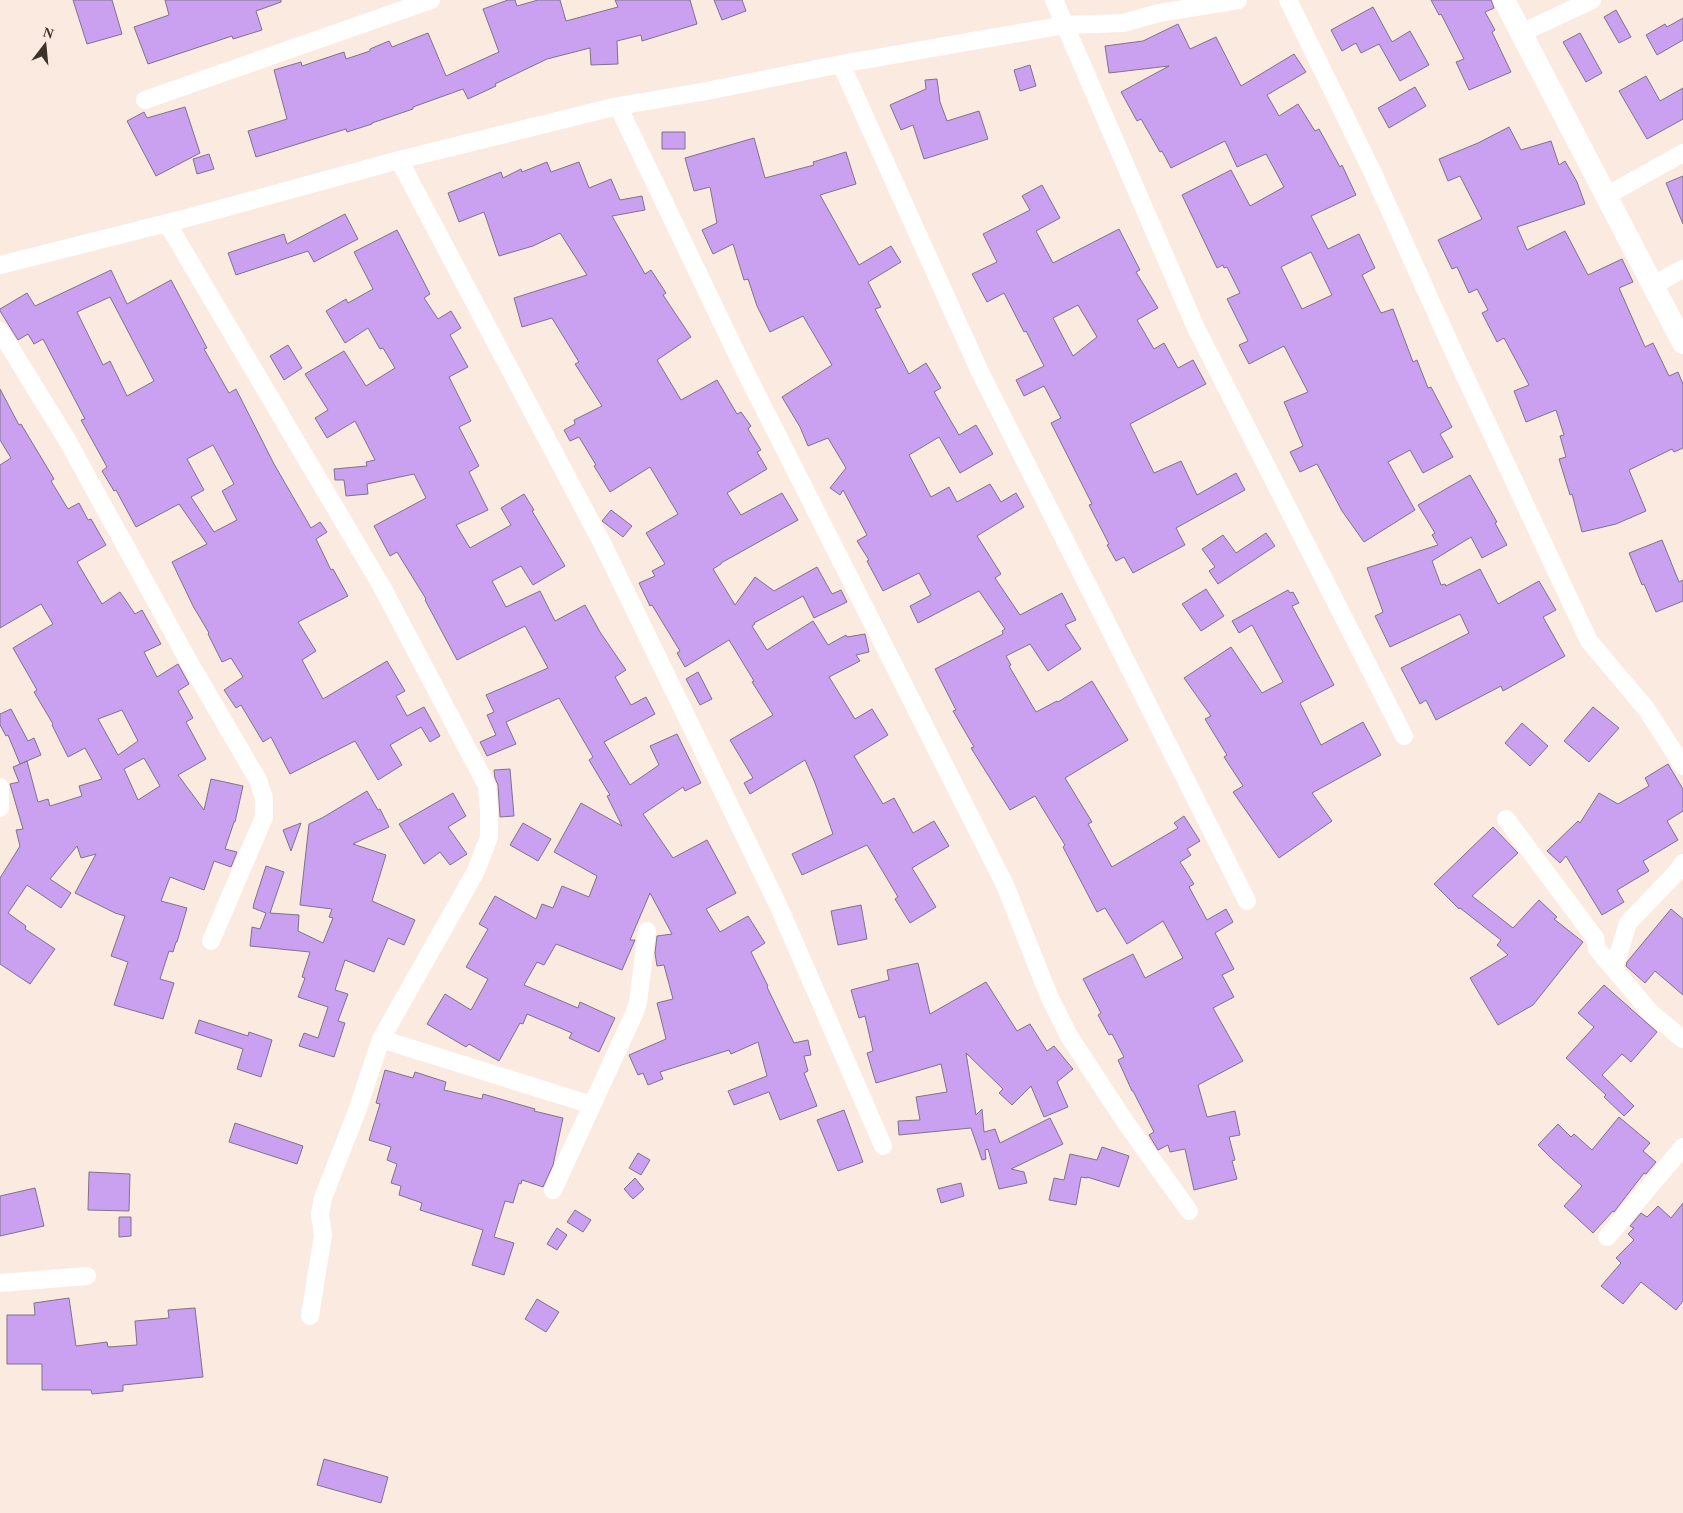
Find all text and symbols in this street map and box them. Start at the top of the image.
north arrow [20,20,70,70]
text: N [42,24,55,42]

